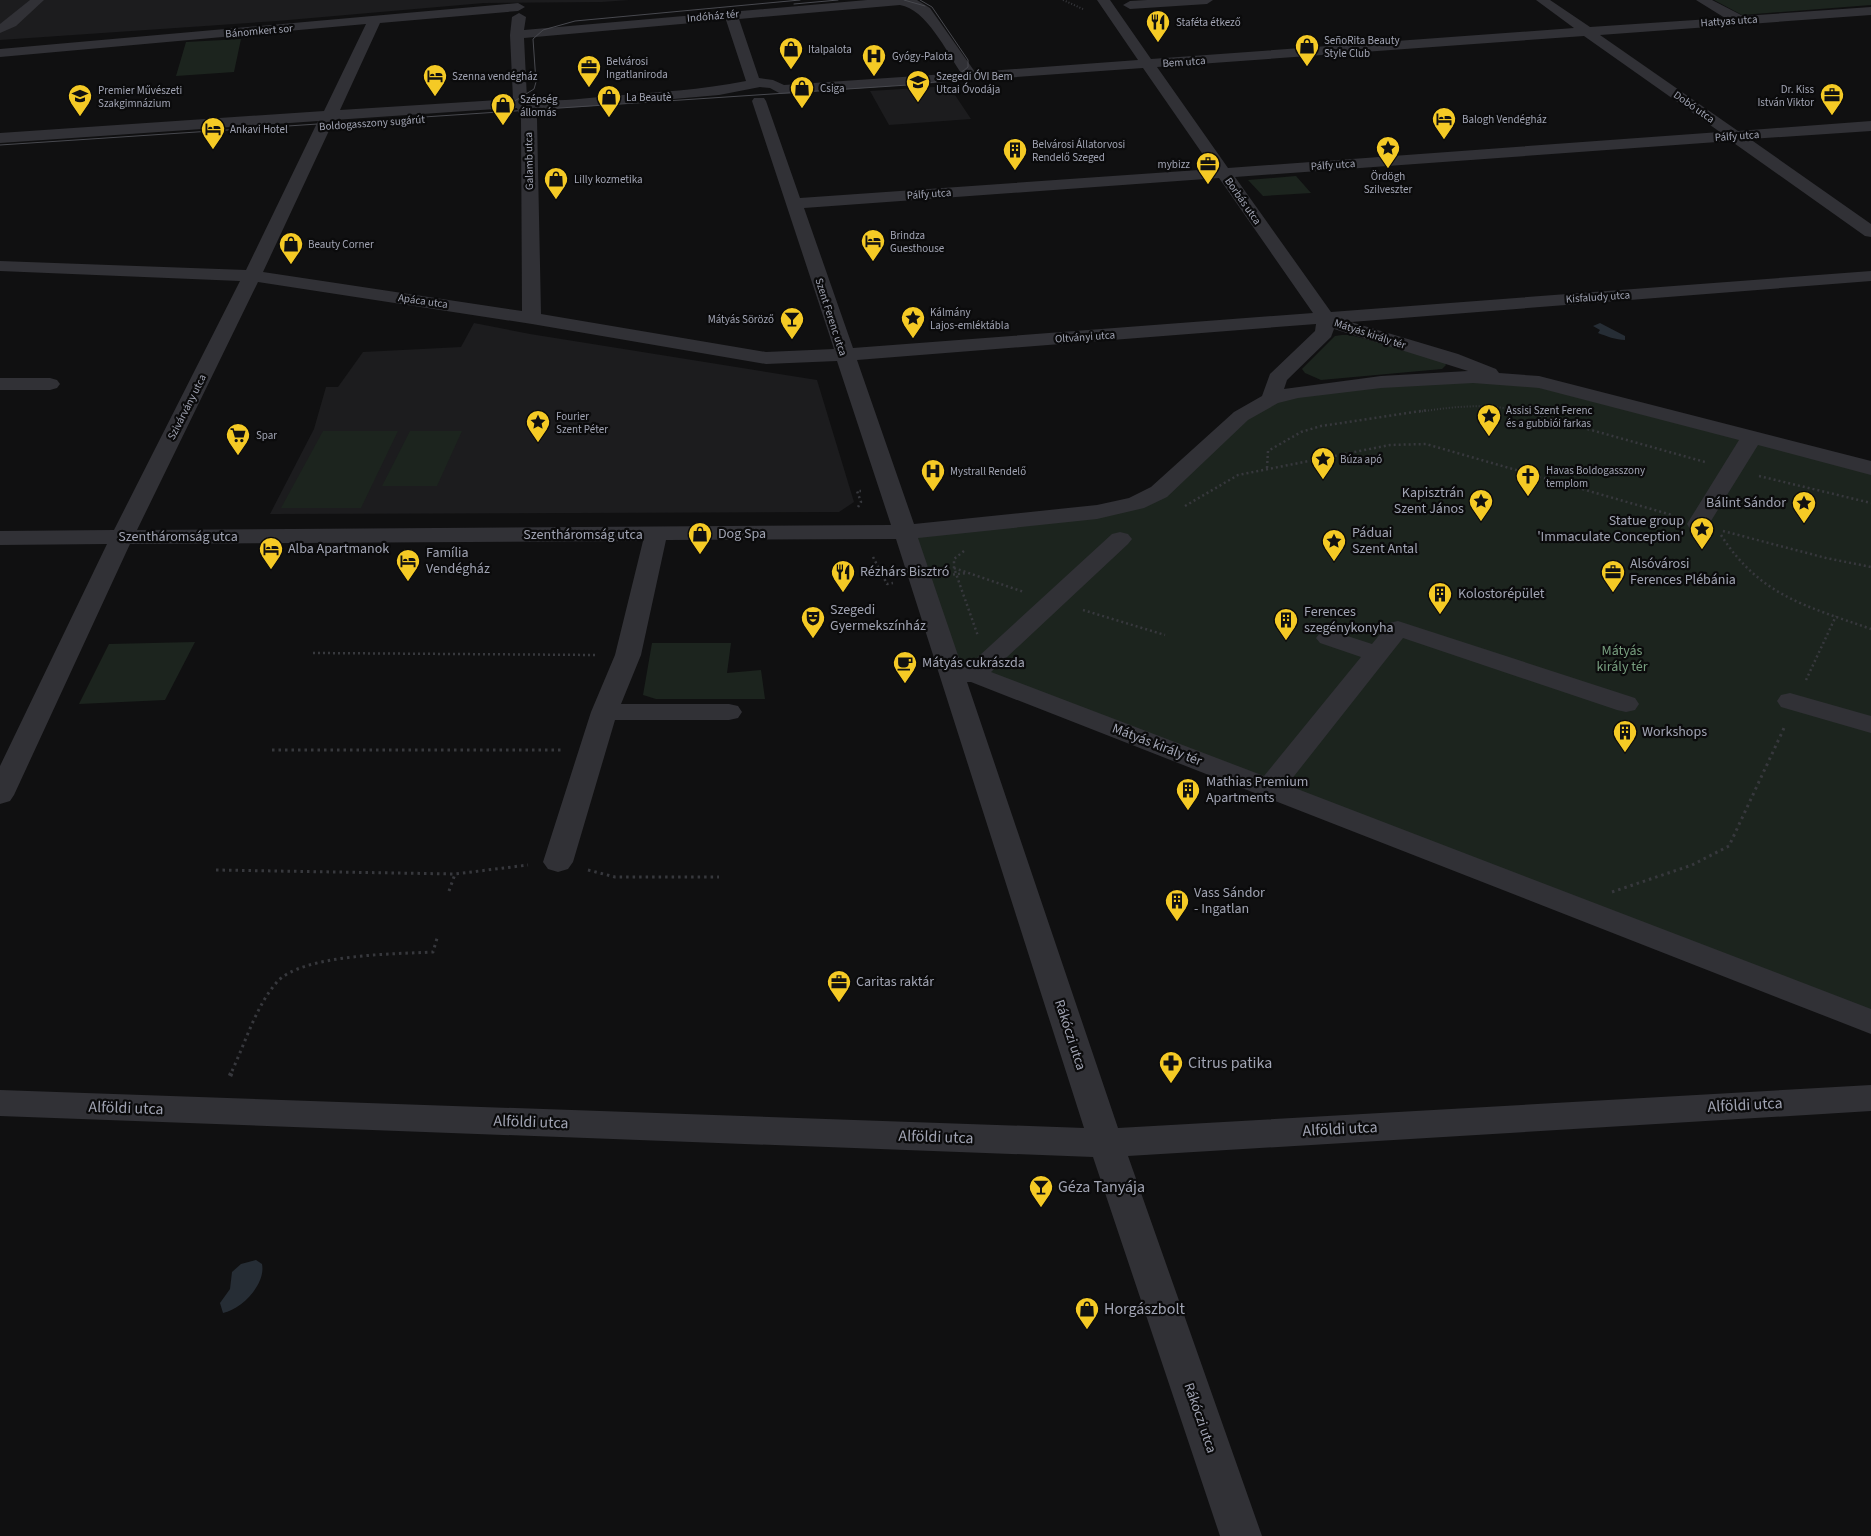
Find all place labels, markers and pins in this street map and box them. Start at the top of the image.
restaurant icon: Staféta étkező [1145,9,1171,43]
place label: Staféta étkező [1176,15,1241,30]
shop icon: SeñoRita Beauty Style Club [1294,33,1320,67]
place label: SeñoRita Beauty Style Club [1324,33,1400,61]
shop icon: Italpalota [778,36,804,70]
place label: Italpalota [808,42,852,57]
hospital icon: Gyógy-Palota [861,43,887,77]
place label: Gyógy-Palota [892,49,953,64]
office icon: Belvárosi Ingatlaniroda [576,54,602,88]
place label: Belvárosi Ingatlaniroda [606,54,668,82]
hotel icon: Szenna vendégház [422,63,448,97]
place label: Szenna vendégház [452,69,538,84]
school or university icon: Szegedi ÓVI Bem Utcai Óvodája [905,69,931,103]
place label: Szegedi ÓVI Bem Utcai Óvodája [936,69,1013,97]
shop icon: Csiga [789,75,815,109]
place label: Csiga [820,81,845,96]
place label: Dr. Kiss István Viktor [1757,82,1814,110]
office icon: Dr. Kiss István Viktor [1819,82,1845,116]
school or university icon: Premier Művészeti Szakgimnázium [67,83,93,117]
place label: Premier Művészeti Szakgimnázium [98,83,182,111]
shop icon: La Beautè [596,84,622,118]
place label: La Beautè [626,90,672,105]
shop icon: Szépség állomás [490,92,516,126]
place label: Szépség állomás [520,92,558,120]
hotel icon: Balogh Vendégház [1431,106,1457,140]
place label: Balogh Vendégház [1462,112,1547,127]
hotel icon: Ankavi Hotel [200,116,226,150]
place label: Ankavi Hotel [230,122,288,137]
place icon: Ördögh Szilveszter [1375,135,1401,169]
building icon: Belvárosi Állatorvosi Rendelő Szeged [1002,137,1028,171]
place label: Belvárosi Állatorvosi Rendelő Szeged [1032,137,1125,165]
office icon: mybizz [1195,151,1221,185]
place label: mybizz [1158,157,1190,172]
shop icon: Lilly kozmetika [543,166,569,200]
place label: Ördögh Szilveszter [1364,169,1413,197]
place label: Lilly kozmetika [574,172,643,187]
hotel icon: Brindza Guesthouse [860,228,886,262]
place label: Brindza Guesthouse [890,228,945,256]
shop icon: Beauty Corner [278,231,304,265]
place label: Beauty Corner [308,237,374,252]
place icon: Kálmány Lajos-emléktábla [900,305,926,339]
place label: Kálmány Lajos-emléktábla [930,305,1009,333]
bar icon: Mátyás Söröző [779,306,805,340]
place label: Mátyás Söröző [708,312,774,327]
place icon: Assisi Szent Ferenc és a gubbiói farkas [1476,403,1502,437]
place label: Assisi Szent Ferenc és a gubbiói farkas [1506,403,1592,431]
place icon: Fourier Szent Péter [525,409,551,443]
place label: Fourier Szent Péter [556,409,608,437]
supermarket icon: Spar [225,422,251,456]
place label: Spar [256,428,277,443]
place icon: Búza apó [1310,446,1336,480]
place label: Búza apó [1340,452,1382,467]
hospital icon: Mystrall Rendelő [920,458,946,492]
church icon: Havas Boldogasszony templom [1515,463,1541,497]
place label: Havas Boldogasszony templom [1546,463,1645,491]
place label: Mystrall Rendelő [950,464,1026,479]
place label: Kapisztrán Szent János [1394,483,1464,519]
place icon: Kapisztrán Szent János [1468,488,1494,522]
place icon: Bálint Sándor [1791,490,1817,524]
place label: Bálint Sándor [1706,493,1786,513]
place label: Statue group 'Immaculate Conception' [1537,511,1684,547]
place icon: Statue group 'Immaculate Conception' [1689,516,1715,550]
shop icon: Dog Spa [687,521,713,555]
place label: Páduai Szent Antal [1352,523,1418,559]
place label: Dog Spa [718,524,766,544]
place icon: Páduai Szent Antal [1321,528,1347,562]
hotel icon: Alba Apartmanok [258,536,284,570]
place label: Alba Apartmanok [288,539,389,559]
place label: Família Vendégház [426,543,490,579]
hotel icon: Família Vendégház [395,548,421,582]
place label: Alsóvárosi Ferences Plébánia [1630,554,1736,590]
restaurant icon: Rézhárs Bisztró [830,559,856,593]
office icon: Alsóvárosi Ferences Plébánia [1600,559,1626,593]
place label: Rézhárs Bisztró [860,562,949,582]
building icon: Kolostorépület [1427,581,1453,615]
place label: Kolostorépület [1458,584,1545,604]
place label: Szegedi Gyermekszínház [830,600,926,636]
place label: Ferences szegénykonyha [1304,602,1394,638]
theatre icon: Szegedi Gyermekszínház [800,605,826,639]
building icon: Ferences szegénykonyha [1273,607,1299,641]
cafe icon: Mátyás cukrászda [892,650,918,684]
place label: Mátyás cukrászda [922,653,1025,673]
building icon: Workshops [1612,719,1638,753]
place label: Workshops [1642,722,1707,742]
place label: Mathias Premium Apartments [1206,772,1308,808]
building icon: Mathias Premium Apartments [1175,777,1201,811]
place label: Vass Sándor - Ingatlan [1194,883,1265,919]
building icon: Vass Sándor - Ingatlan [1164,888,1190,922]
office icon: Caritas raktár [826,969,852,1003]
place label: Caritas raktár [856,972,934,992]
pharmacy icon: Citrus patika [1158,1050,1184,1084]
place label: Citrus patika [1188,1052,1272,1074]
bar icon: Géza Tanyája [1028,1174,1054,1208]
place label: Géza Tanyája [1058,1176,1145,1198]
shop icon: Horgászbolt [1074,1296,1100,1330]
place label: Horgászbolt [1104,1298,1185,1320]

